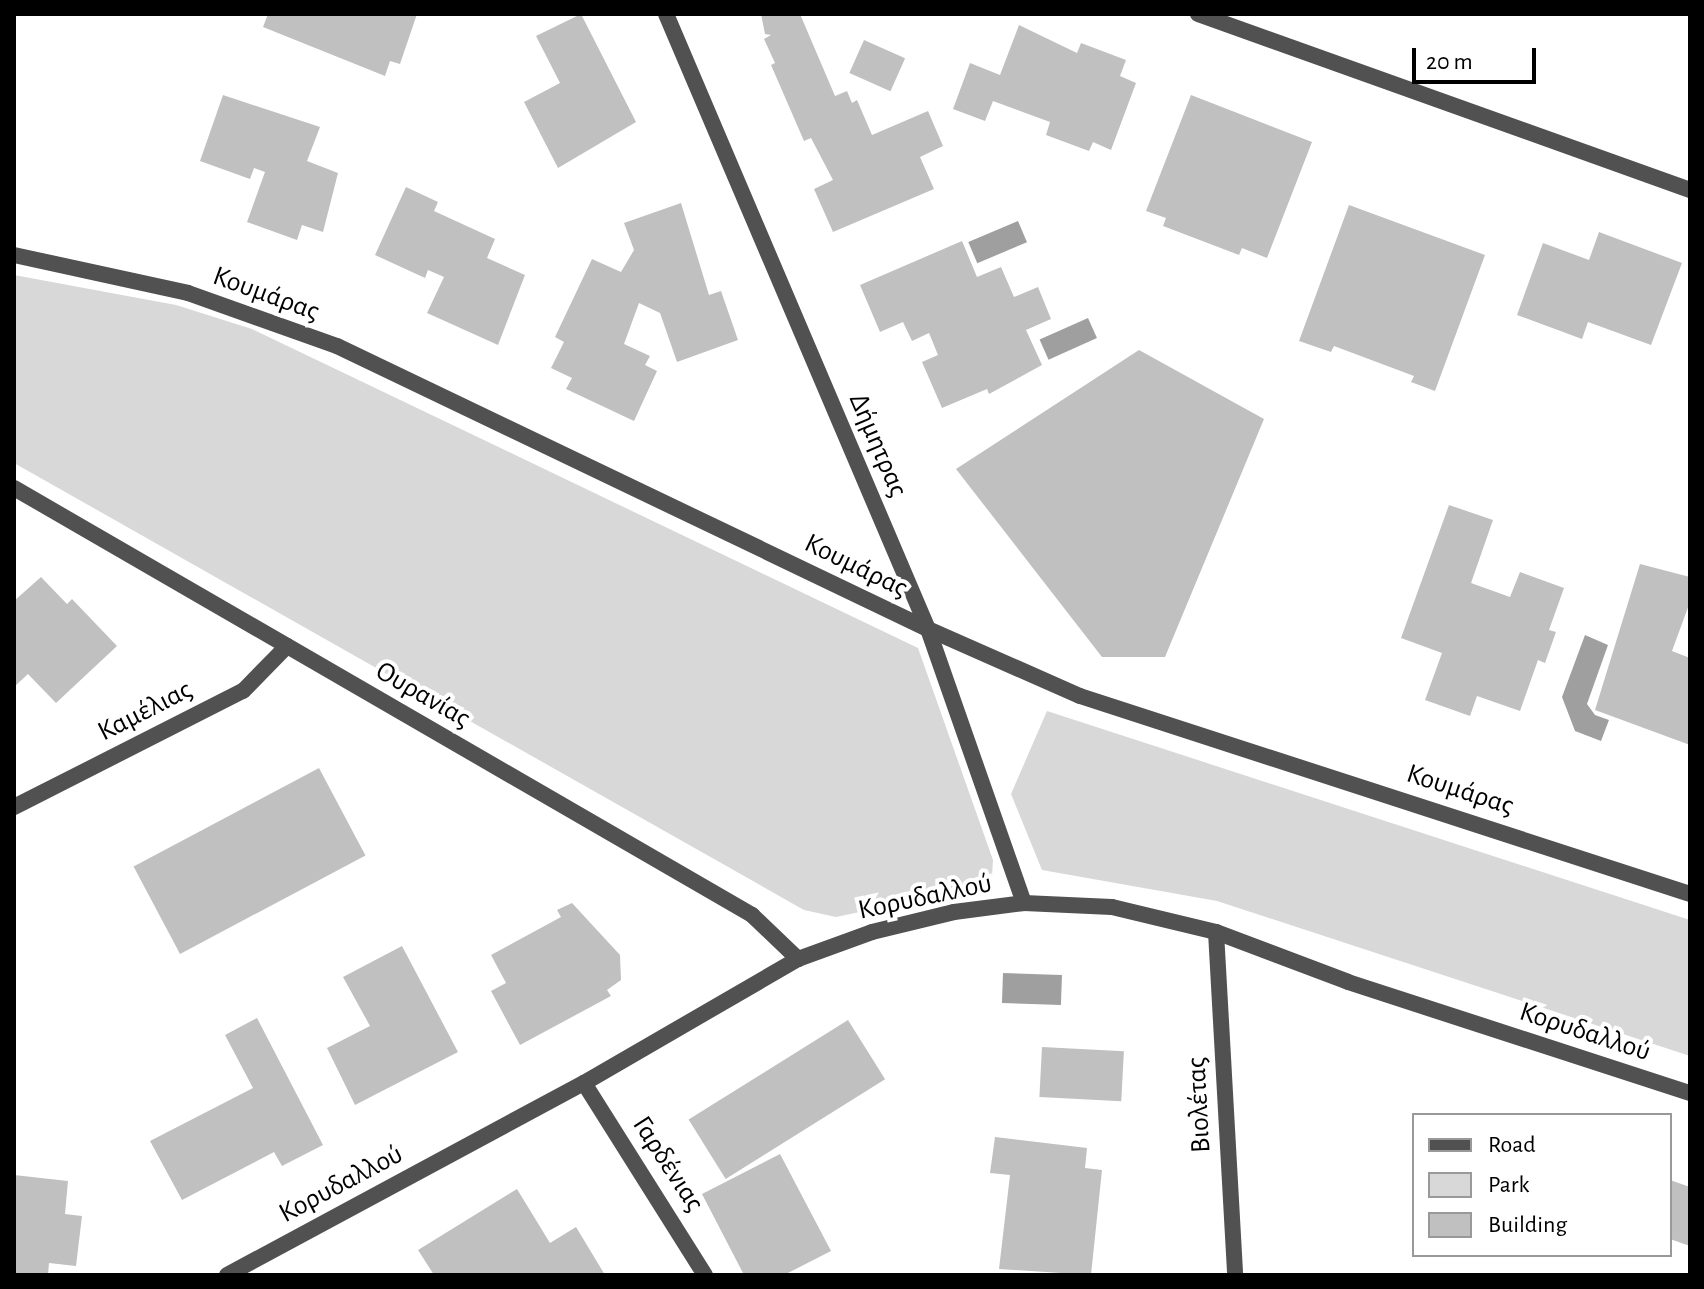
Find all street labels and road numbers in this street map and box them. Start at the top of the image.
street label: Κουμάρας [208,259,324,329]
street label: Δήμητρας [841,388,915,502]
street label: Κουμάρας [799,527,913,605]
street label: Ουρανίας [370,654,476,736]
street label: Καμέλιας [92,673,198,749]
street label: Κουμάρας [1402,757,1518,823]
street label: Κορυδαλλού [855,866,995,928]
street label: Κορυδαλλού [1515,995,1655,1069]
street label: Βιολέτας [1180,1056,1218,1154]
street label: Γαρδένιας [625,1110,711,1218]
street label: Κορυδαλλού [273,1137,409,1231]

